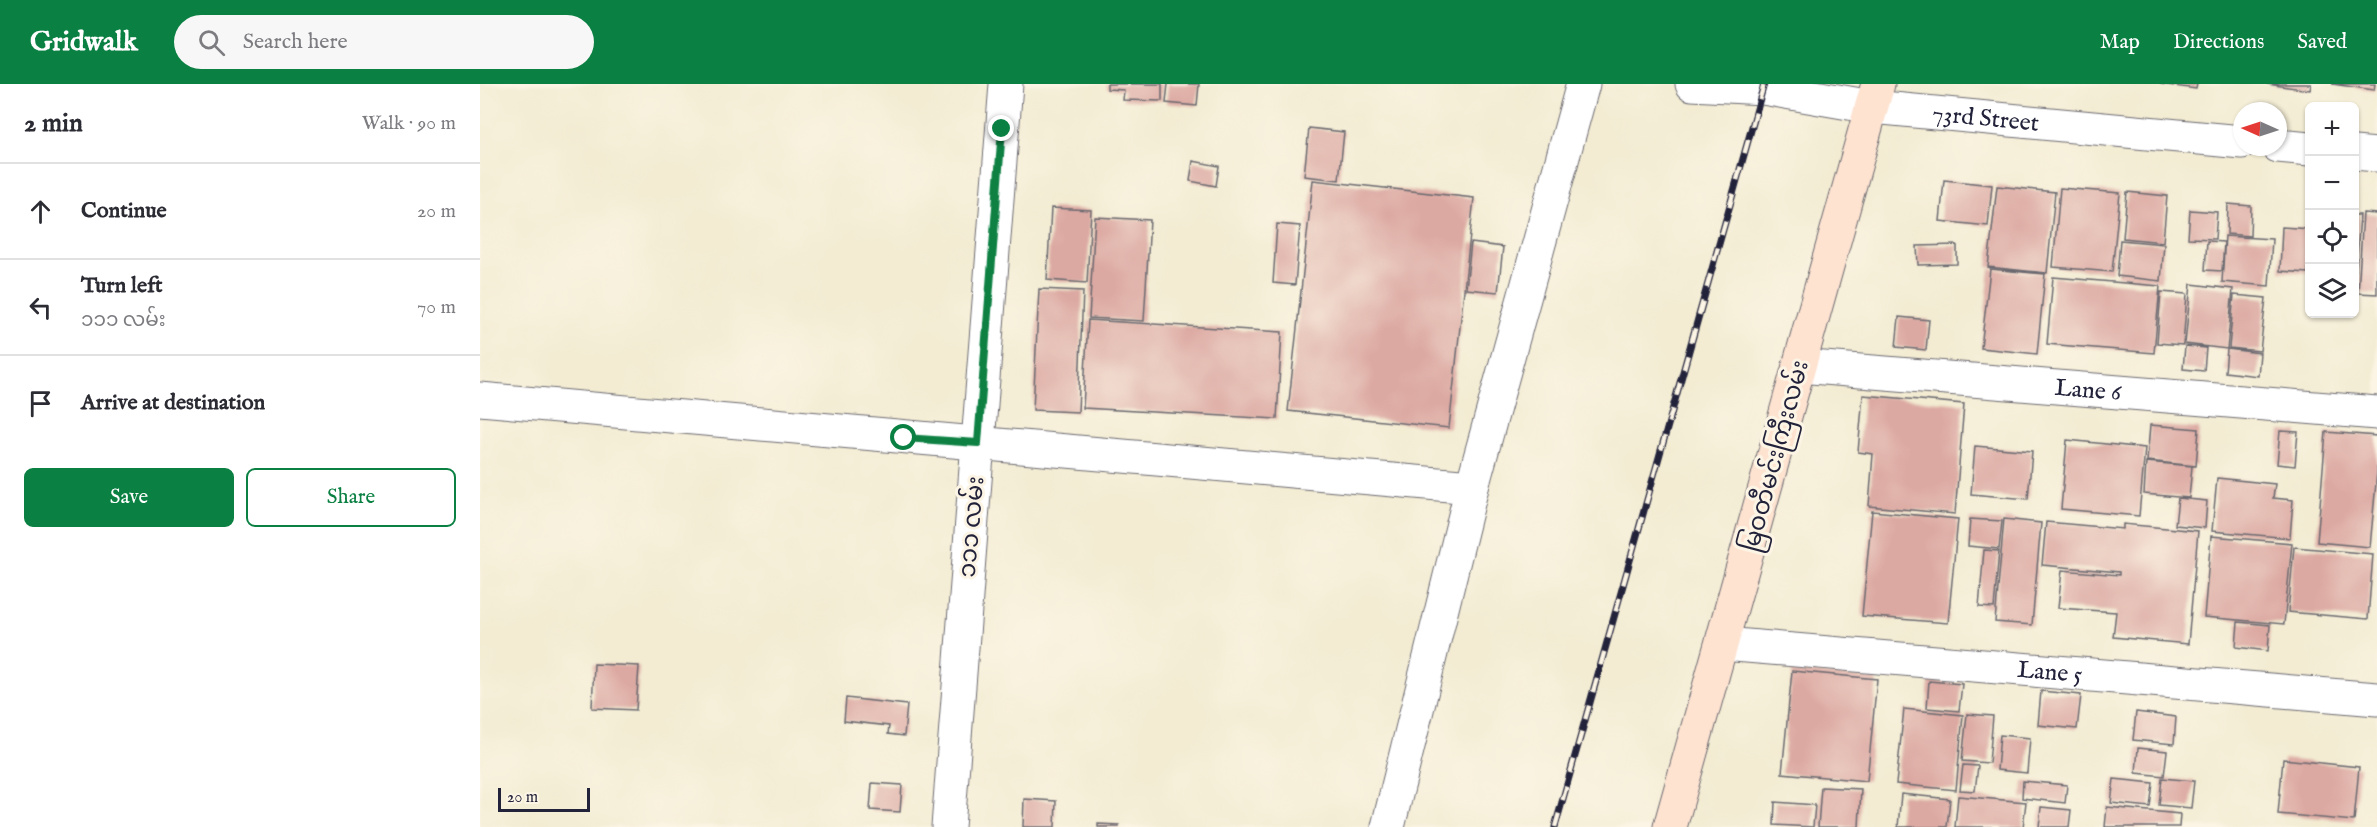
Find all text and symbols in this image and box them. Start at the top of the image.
search box [174,15,594,69]
text: Gridwalk [30,25,138,60]
icon: search [195,26,228,59]
text: Search here [243,28,348,56]
text: Map [2100,29,2140,56]
text: Directions [2173,29,2264,56]
text: Saved [2297,29,2347,56]
street label: 73rd Street [1931,99,2040,140]
north arrow [2233,102,2287,156]
map controls [2305,102,2359,318]
button: + [2305,102,2359,156]
text: 2 min [24,107,83,140]
text: Walk · 90 m [362,111,456,136]
route end [988,115,1014,141]
button: − [2305,156,2359,210]
icon: ahead [24,195,57,228]
text: Continue [81,197,167,225]
text: 20 m [417,199,456,224]
button: locate [2305,210,2359,264]
button: layers [2305,264,2359,318]
text: Turn left [81,272,163,300]
icon: left [24,291,57,324]
text: 70 m [417,295,456,320]
text: ၁၁၁ လမ်း [81,308,166,333]
street label: မြဝတီမင်းကြီးလမ်း [1734,357,1819,556]
street label: Lane 6 [2053,373,2123,409]
icon: arrive [24,387,57,420]
text: Arrive at destination [81,389,265,417]
route start [890,424,916,450]
button: Save [24,468,234,527]
button: Share [246,468,456,527]
street label: ၁၁၁ လမ်း [951,475,992,579]
street label: Lane 5 [2016,655,2084,691]
scale bar [498,785,590,812]
text: 20 m [507,788,538,808]

